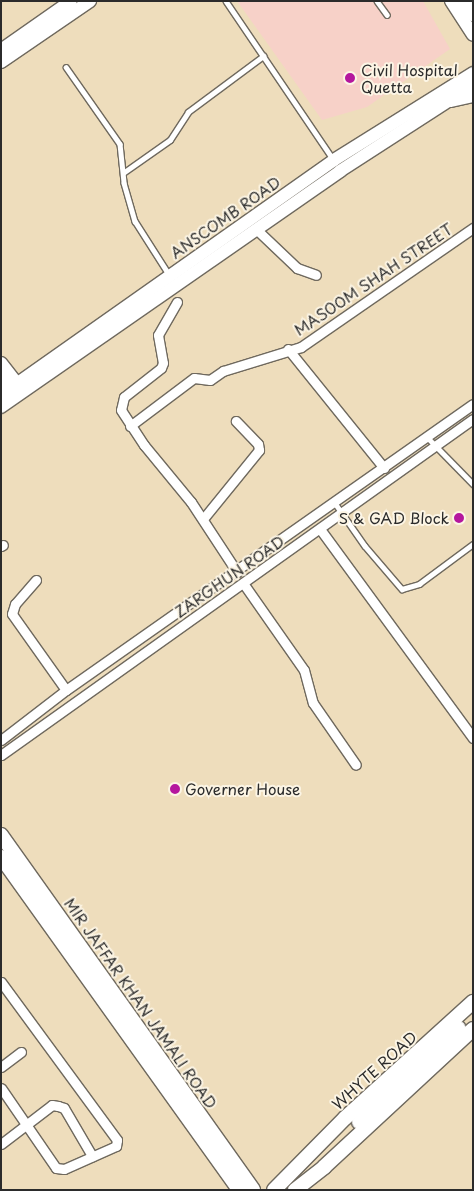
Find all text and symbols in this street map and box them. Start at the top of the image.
place label: Civil Hospital Quetta [361,60,458,95]
marker: Civil Hospital Quetta [343,71,357,85]
street label: ANSCOMB ROAD [167,172,283,262]
street label: MASOOM SHAH STREET [290,219,456,339]
place label: S & GAD Block [338,509,449,527]
marker: S & GAD Block [453,512,465,524]
street label: ZARGHUN ROAD [170,531,288,621]
place label: Governer House [185,780,301,798]
marker: Governer House [169,783,181,795]
street label: MIR JAFFAR KHAN JAMALI ROAD [61,894,221,1112]
street label: WHYTE ROAD [328,1027,420,1113]

